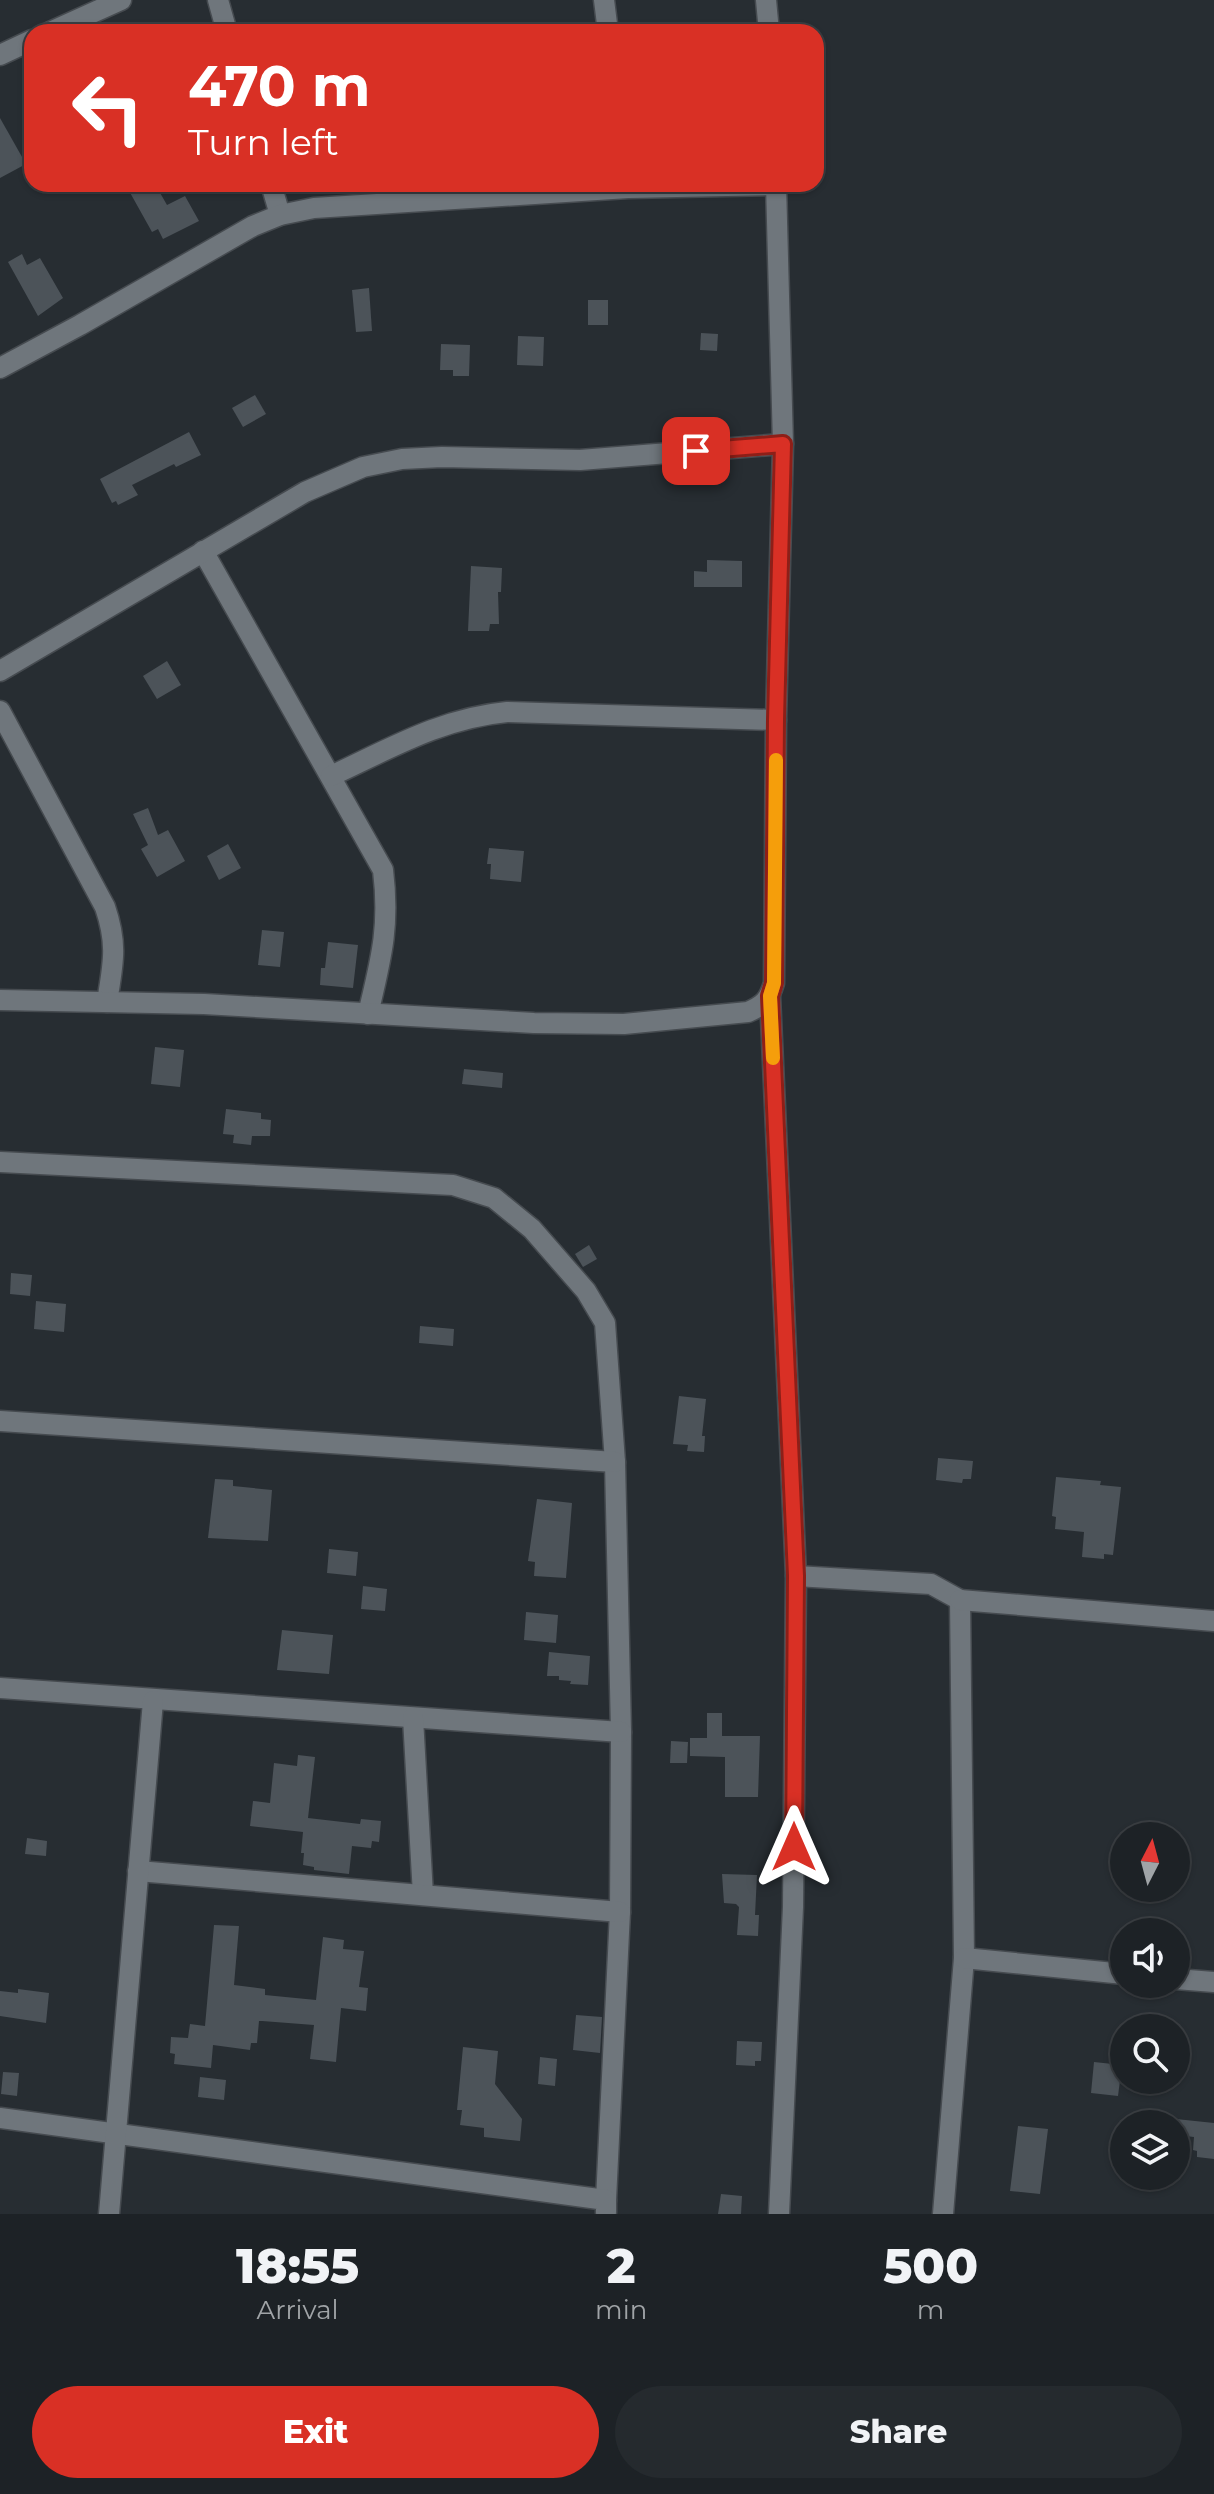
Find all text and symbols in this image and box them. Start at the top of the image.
text: 470 m [188,52,370,120]
icon: left [56,56,160,160]
text: Turn left [188,120,339,164]
pin [662,417,730,485]
icon: arrive [674,429,718,473]
position arrow [752,1805,836,1889]
north arrow [1110,1822,1190,1902]
map controls [1110,1822,1190,2190]
button: sound [1110,1918,1190,1998]
button: search [1110,2014,1190,2094]
button: layers [1110,2110,1190,2190]
text: 18:55 [236,2237,359,2295]
text: 2 [607,2237,636,2295]
text: 500 [883,2237,978,2295]
text: Arrival [257,2294,339,2326]
text: min [595,2294,647,2326]
text: m [917,2294,944,2326]
button: Exit [32,2386,599,2478]
button: Share [615,2386,1182,2478]

